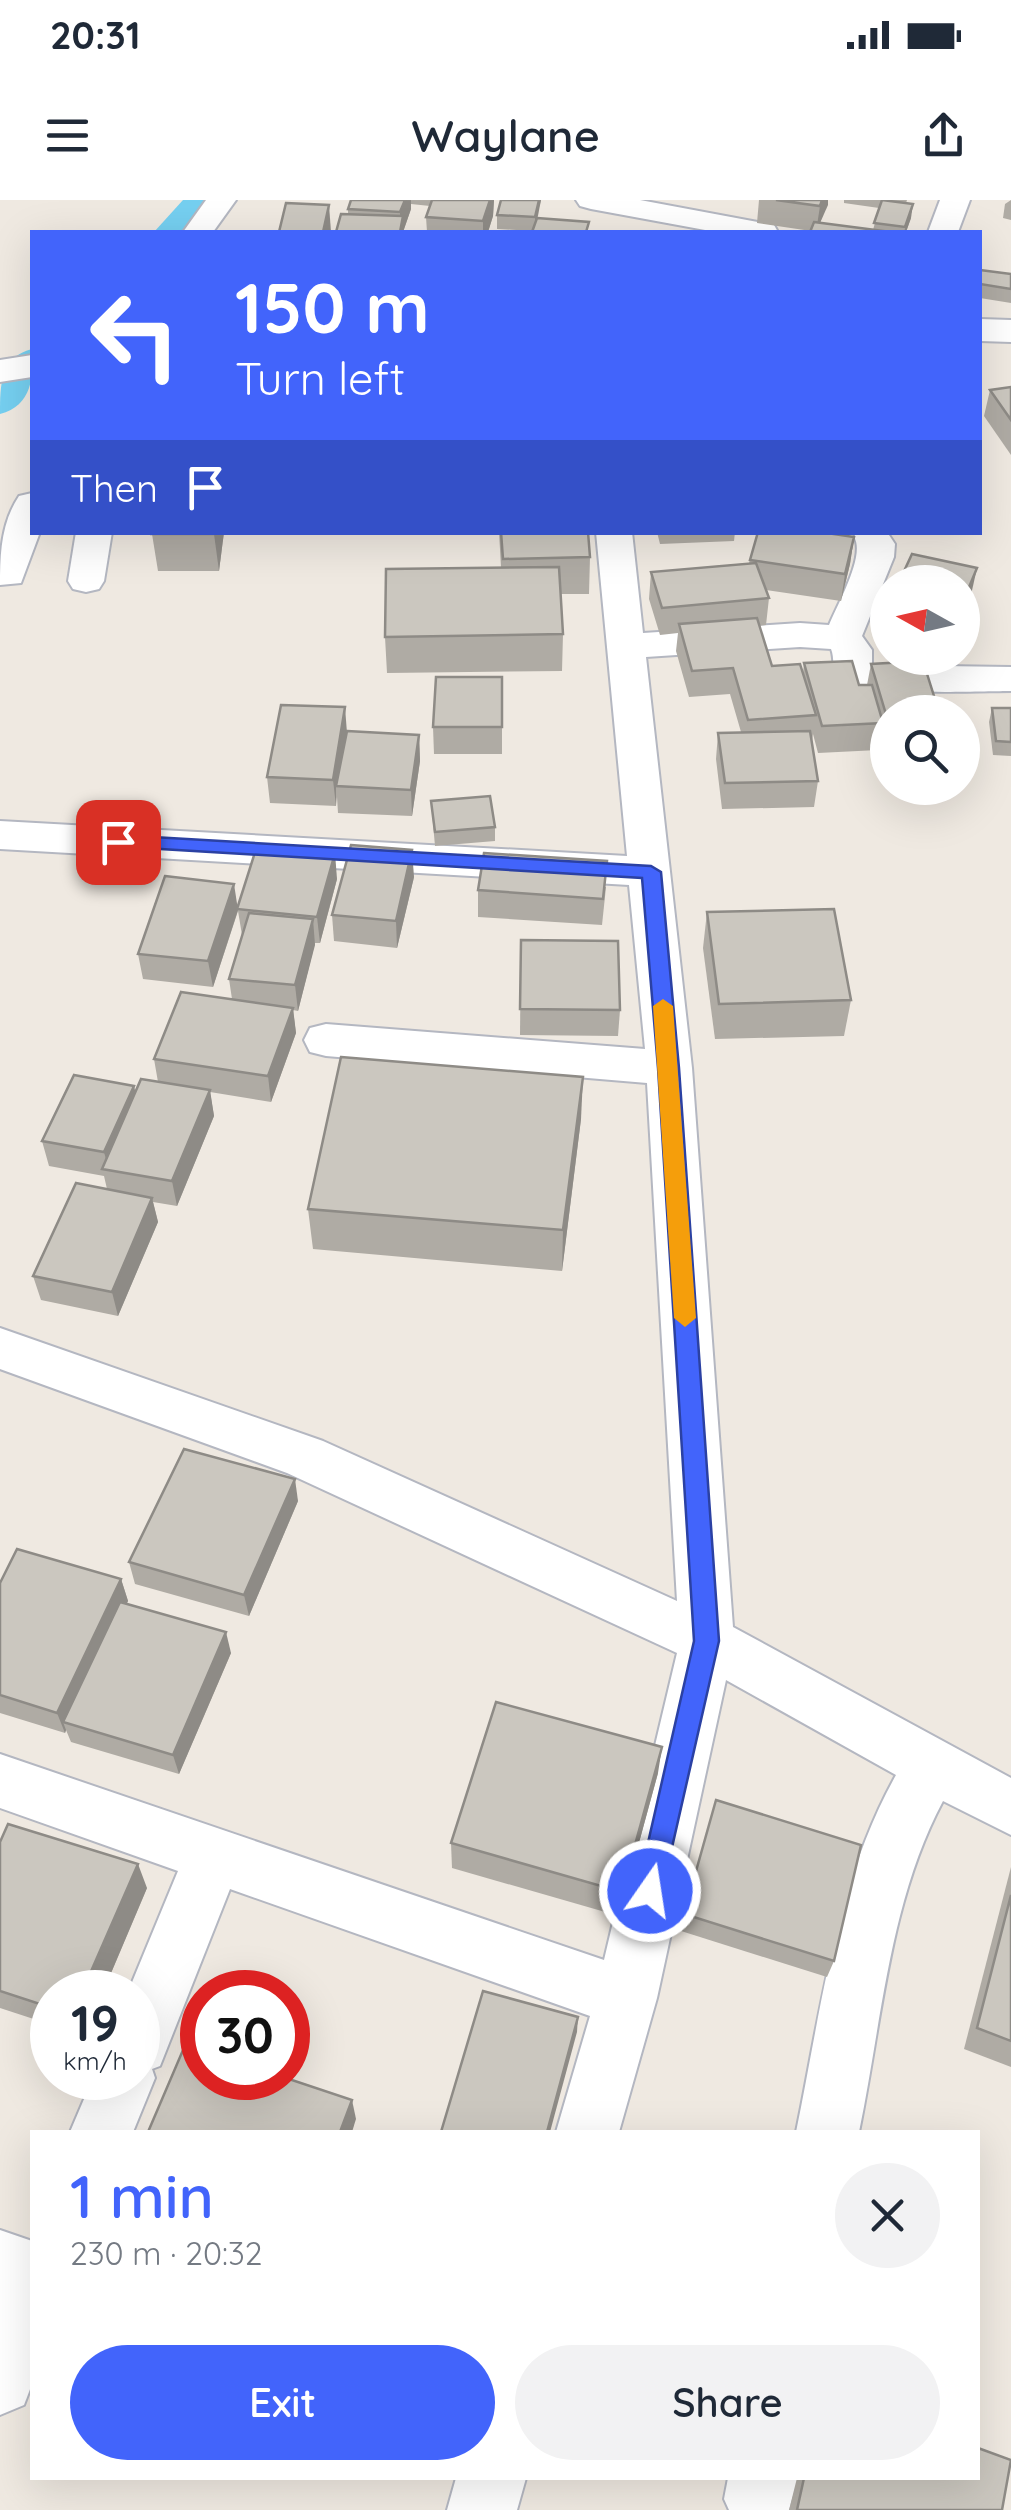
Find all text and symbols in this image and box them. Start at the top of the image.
text: 20:31 [50,11,141,59]
text: Waylane [411,107,600,163]
icon: menu [40,108,95,163]
icon: share [916,108,971,163]
text: 150 m [235,263,430,351]
icon: left [70,270,200,400]
text: Turn left [235,350,405,406]
icon: arrive [178,460,233,515]
text: Then [70,464,158,512]
north arrow [870,565,980,675]
map controls [870,565,980,805]
button: search [870,695,980,805]
pin [76,800,161,885]
icon: arrive [91,815,146,870]
position arrow [598,1839,702,1943]
speed limit sign: 30 [180,1970,310,2100]
text: 19 [71,1991,119,2054]
text: km/h [63,2045,127,2076]
text: 1 min [70,2158,214,2233]
button: close [835,2163,940,2268]
text: 230 m · 20:32 [70,2233,262,2273]
button: Exit [70,2345,495,2460]
button: Share [515,2345,940,2460]

